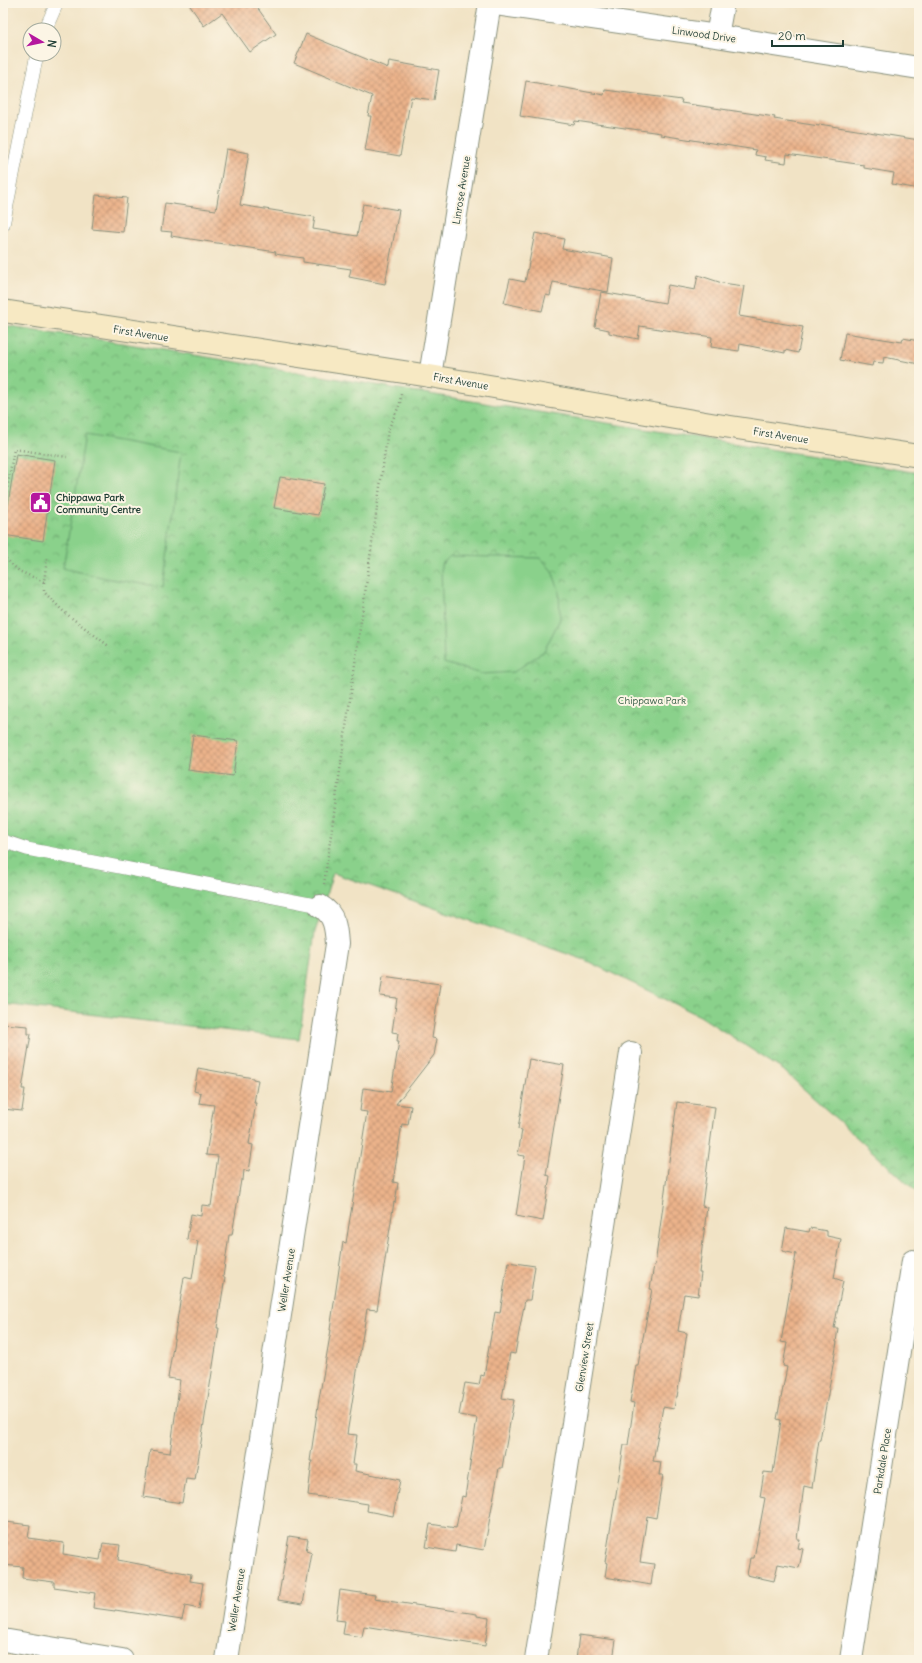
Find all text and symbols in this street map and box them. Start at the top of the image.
north arrow [22,22,62,62]
scale bar [772,22,843,48]
street label: Linwood Drive [671,24,737,45]
text: 20 m [778,28,806,43]
text: N [44,39,59,48]
street label: Linrose Avenue [450,155,473,225]
street label: First Avenue [112,323,170,344]
street label: First Avenue [432,370,490,393]
street label: First Avenue [752,425,810,446]
public building icon: Chippawa Park Community Centre [28,490,54,516]
place label: Chippawa Park Community Centre [56,491,141,516]
park label: Chippawa Park [618,694,686,707]
street label: Weller Avenue [275,1247,298,1313]
street label: Glenview Street [573,1321,596,1393]
street label: Parkdale Place [871,1427,894,1495]
street label: Weller Avenue [225,1567,248,1633]

